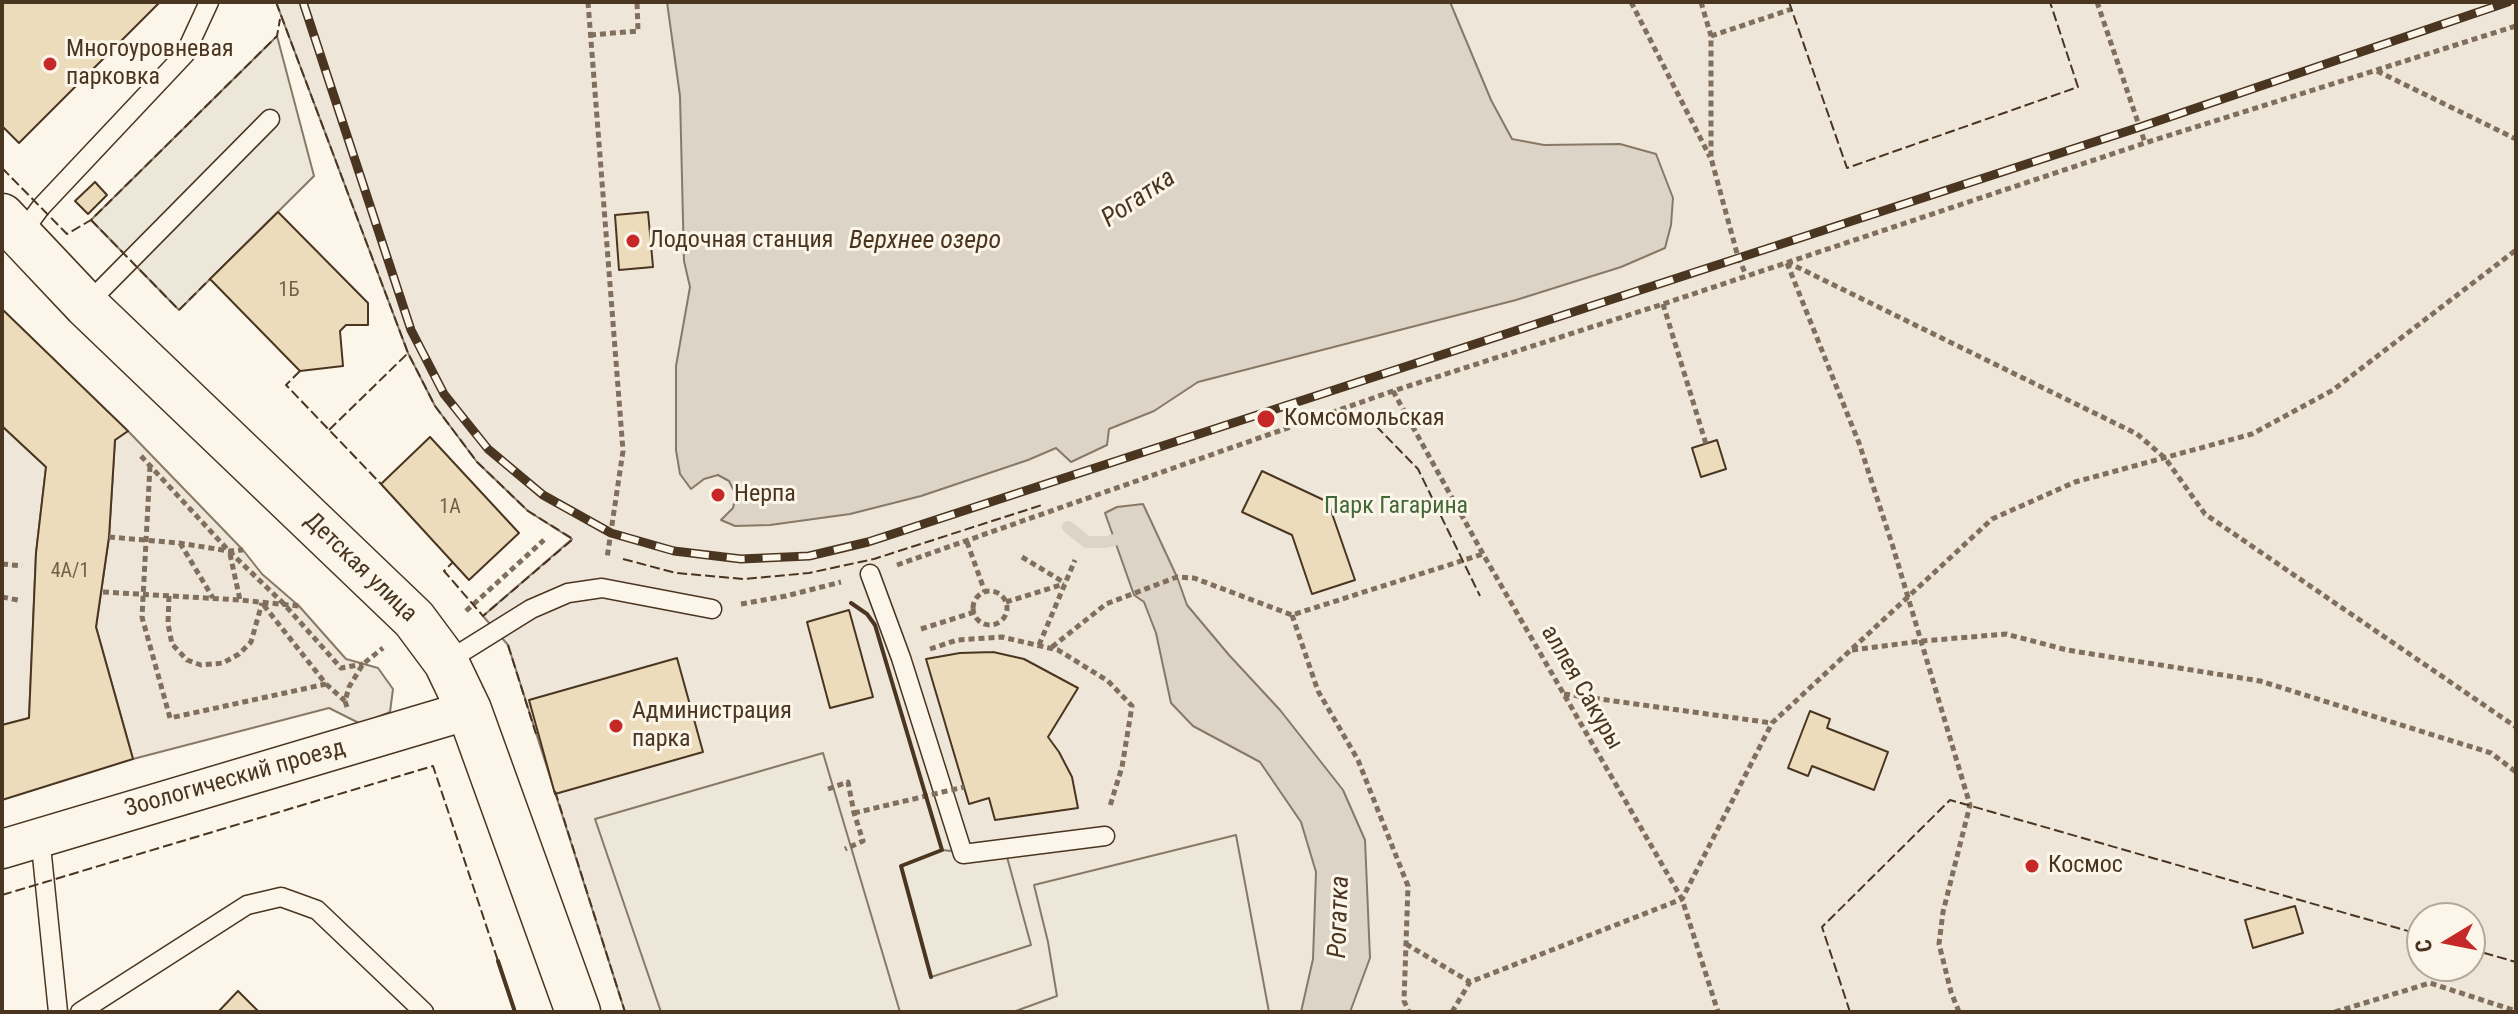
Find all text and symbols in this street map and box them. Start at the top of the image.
place label: Многоуровневая парковка [66,36,234,92]
marker: Многоуровневая парковка [41,55,59,73]
water label: Рогатка [1096,163,1182,235]
water label: Верхнее озеро [849,225,1001,257]
place label: Лодочная станция [649,227,833,255]
marker: Лодочная станция [624,232,642,250]
house number: 1Б [279,279,299,303]
place label: Комсомольская [1284,405,1445,433]
marker: Комсомольская [1255,408,1277,430]
place label: Нерпа [734,481,796,509]
marker: Нерпа [709,486,727,504]
park label: Парк Гагарина [1324,493,1468,521]
house number: 1А [439,496,461,520]
street label: Детская улица [298,507,422,629]
house number: 4А/1 [51,560,89,584]
street label: аллея Сакуры [1534,621,1628,755]
place label: Администрация парка [632,698,792,754]
marker: Администрация парка [607,717,625,735]
street label: Зоологический проезд [121,734,349,824]
place label: Космос [2048,852,2123,880]
marker: Космос [2023,857,2041,875]
water label: Рогатка [1323,875,1357,959]
north arrow [2406,902,2486,982]
text: С [2410,938,2437,954]

